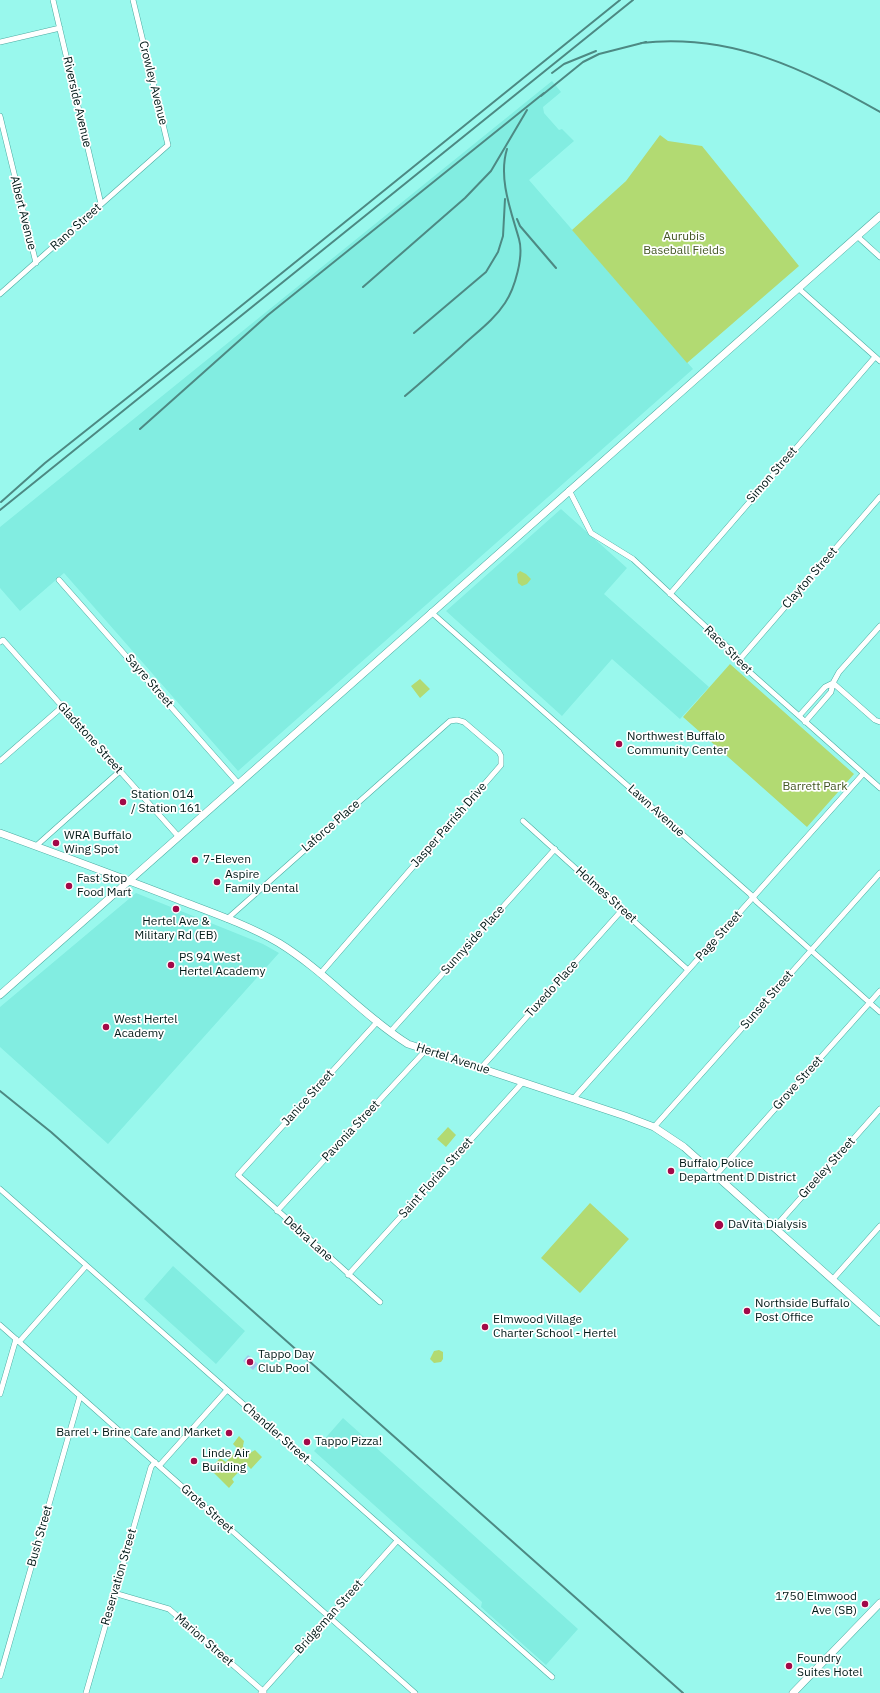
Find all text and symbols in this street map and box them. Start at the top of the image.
street label: Crowley Avenue [136,39,170,127]
street label: Riverside Avenue [60,55,94,149]
street label: Albert Avenue [7,174,39,252]
street label: Rano Street [48,200,104,254]
park label: Aurubis Baseball Fields [643,230,725,258]
street label: Simon Street [744,444,800,506]
street label: Clayton Street [779,544,841,612]
street label: Race Street [701,623,755,677]
street label: Sayre Street [122,651,176,711]
street label: Gladstone Street [54,699,126,777]
place label: Northwest Buffalo Community Center [627,730,728,758]
marker: Northwest Buffalo Community Center [614,739,624,749]
street label: Jasper Parrish Drive [408,780,490,870]
park label: Barrett Park [782,780,848,794]
street label: Lawn Avenue [625,782,687,840]
place label: Station 014 / Station 161 [131,788,201,816]
marker: Station 014 / Station 161 [118,797,128,807]
street label: Laforce Place [299,797,363,855]
place label: WRA Buffalo Wing Spot [64,829,132,857]
marker: WRA Buffalo Wing Spot [51,838,61,848]
place label: 7-Eleven [203,853,251,867]
marker: 7-Eleven [190,855,200,865]
street label: Holmes Street [573,864,639,926]
place label: Aspire Family Dental [225,868,298,896]
place label: Fast Stop Food Mart [77,872,131,900]
marker: Aspire Family Dental [212,877,222,887]
marker: Fast Stop Food Mart [64,881,74,891]
street label: Sunnyside Place [438,902,508,978]
marker: Hertel Ave & Military Rd (EB) [171,904,181,914]
street label: Page Street [693,908,745,964]
place label: Hertel Ave & Military Rd (EB) [134,915,218,943]
place label: PS 94 West Hertel Academy [179,951,265,979]
street label: Tuxedo Place [523,958,581,1020]
marker: PS 94 West Hertel Academy [166,960,176,970]
street label: Sunset Street [738,968,796,1032]
place label: West Hertel Academy [114,1013,177,1041]
marker: West Hertel Academy [101,1022,111,1032]
street label: Hertel Avenue [414,1040,492,1078]
street label: Grove Street [770,1053,826,1113]
street label: Janice Street [279,1067,337,1129]
street label: Pavonia Street [319,1098,383,1164]
street label: Greeley Street [796,1134,858,1202]
street label: Saint Florian Street [396,1135,476,1221]
place label: Buffalo Police Department D District [679,1157,796,1185]
marker: Buffalo Police Department D District [666,1166,676,1176]
street label: Debra Lane [281,1213,335,1265]
place label: DaVita Dialysis [728,1218,807,1232]
marker: DaVita Dialysis [713,1219,725,1231]
place label: Northside Buffalo Post Office [755,1297,850,1325]
marker: Northside Buffalo Post Office [742,1306,752,1316]
place label: Elmwood Village Charter School - Hertel [493,1313,617,1341]
marker: Elmwood Village Charter School - Hertel [480,1322,490,1332]
place label: Tappo Day Club Pool [258,1348,314,1376]
marker: Tappo Day Club Pool [245,1357,255,1367]
street label: Chandler Street [239,1400,313,1466]
place label: Barrel + Brine Cafe and Market [56,1426,221,1440]
marker: Barrel + Brine Cafe and Market [224,1428,234,1438]
place label: Tappo Pizza! [315,1435,382,1449]
marker: Tappo Pizza! [302,1437,312,1447]
place label: Linde Air Building [202,1447,249,1475]
marker: Linde Air Building [189,1456,199,1466]
street label: Grote Street [178,1482,236,1536]
street label: Bush Street [24,1504,56,1568]
street label: Reservation Street [98,1527,140,1627]
street label: Bridgeman Street [292,1577,366,1657]
place label: 1750 Elmwood Ave (SB) [775,1590,857,1618]
marker: 1750 Elmwood Ave (SB) [860,1599,870,1609]
street label: Marion Street [172,1611,236,1669]
place label: Foundry Suites Hotel [797,1652,862,1680]
marker: Foundry Suites Hotel [784,1661,794,1671]

